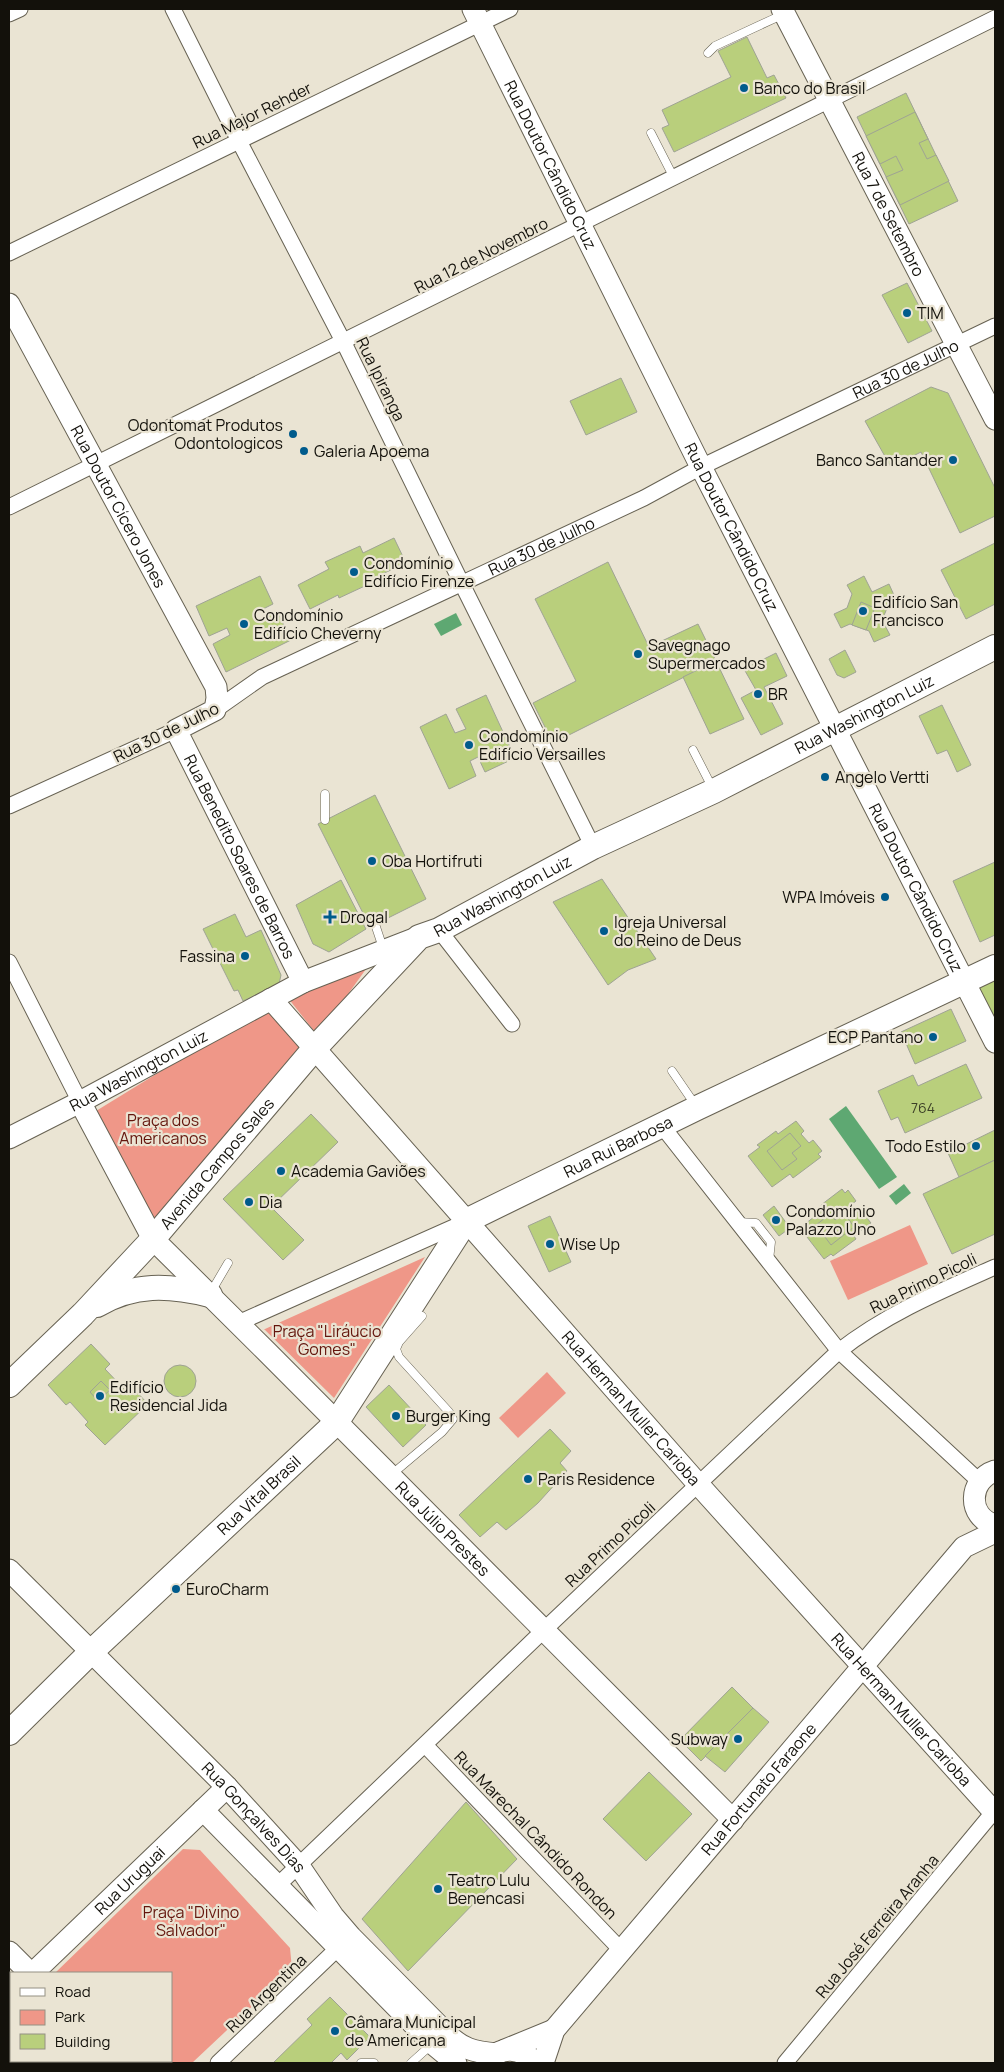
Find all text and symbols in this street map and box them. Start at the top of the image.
street label: Rua Doutor Cândido Cruz [499,76,602,253]
street label: Rua Major Rehder [189,77,315,153]
place label: Banco do Brasil [754,77,866,99]
marker: Banco do Brasil [738,82,750,94]
street label: Rua 7 de Setembro [847,148,930,280]
street label: Rua 12 de Novembro [410,212,552,298]
place label: TIM [917,302,944,324]
marker: TIM [901,307,913,319]
street label: Rua Ipiranga [351,333,411,425]
street label: Rua 30 de Julho [849,334,962,404]
place label: Odontomat Produtos Odontologicos [128,414,283,454]
street label: Rua Doutor Cícero Jones [66,421,171,591]
marker: Odontomat Produtos Odontologicos [287,428,299,440]
street label: Rua Doutor Cândido Cruz [680,439,784,615]
place label: Galeria Apoema [314,440,430,462]
marker: Galeria Apoema [298,445,310,457]
place label: Banco Santander [816,449,943,471]
marker: Banco Santander [947,454,959,466]
street label: Rua 30 de Julho [485,512,598,580]
place label: Condomínio Edifício Firenze [364,552,474,592]
marker: Condomínio Edifício Firenze [348,566,360,578]
place label: Edifício San Francisco [873,591,958,631]
place label: Condomínio Edifício Cheverny [254,604,382,644]
marker: Edifício San Francisco [857,605,869,617]
marker: Condomínio Edifício Cheverny [238,618,250,630]
place label: Savegnago Supermercados [648,634,765,674]
marker: Savegnago Supermercados [632,648,644,660]
street label: Rua Washington Luiz [791,669,938,759]
place label: BR [768,683,788,705]
marker: BR [752,688,764,700]
street label: Rua 30 de Julho [109,697,223,767]
place label: Condomínio Edifício Versailles [479,725,606,765]
marker: Condomínio Edifício Versailles [463,739,475,751]
street label: Rua Benedito Soares de Barros [179,750,300,962]
place label: Angelo Vertti [835,766,929,788]
marker: Angelo Vertti [819,771,831,783]
street label: Rua Doutor Cândido Cruz [864,800,968,976]
place label: Oba Hortifruti [382,850,483,872]
street label: Rua Washington Luiz [430,850,575,942]
marker: Oba Hortifruti [366,855,378,867]
place label: WPA Imóveis [782,886,875,908]
marker: WPA Imóveis [879,891,891,903]
place label: Drogal [340,906,388,928]
marker: Drogal [324,911,336,923]
place label: Igreja Universal do Reino de Deus [614,911,741,951]
marker: Igreja Universal do Reino de Deus [598,925,610,937]
place label: Fassina [179,945,235,967]
marker: Fassina [239,950,251,962]
street label: Rua Washington Luiz [66,1024,211,1117]
place label: ECP Pantano [828,1026,923,1048]
marker: ECP Pantano [927,1031,939,1043]
street label: Avenida Campos Sales [155,1093,279,1234]
house number: 764 [911,1098,935,1117]
park label: Praça dos Americanos [119,1109,207,1149]
street label: Rua Rui Barbosa [560,1111,676,1183]
place label: Todo Estilo [885,1135,966,1157]
marker: Todo Estilo [970,1140,982,1152]
place label: Academia Gaviões [291,1160,426,1182]
marker: Academia Gaviões [275,1165,287,1177]
place label: Dia [259,1191,282,1213]
marker: Dia [243,1196,255,1208]
place label: Condomínio Palazzo Uno [786,1200,876,1240]
marker: Condomínio Palazzo Uno [770,1214,782,1226]
place label: Wise Up [560,1233,620,1255]
marker: Wise Up [544,1238,556,1250]
street label: Rua Primo Picoli [866,1248,980,1318]
park label: Praça "Liráucio Gomes" [273,1320,381,1360]
street label: Rua Herman Muller Carioba [557,1326,705,1490]
place label: Edifício Residencial Jida [110,1376,227,1416]
marker: Edifício Residencial Jida [94,1390,106,1402]
place label: Burger King [406,1405,491,1427]
marker: Burger King [390,1410,402,1422]
street label: Rua Vital Brasil [212,1451,305,1540]
place label: Paris Residence [538,1468,655,1490]
marker: Paris Residence [522,1473,534,1485]
street label: Rua Júlio Prestes [391,1476,495,1581]
street label: Rua Primo Picoli [560,1496,660,1592]
place label: EuroCharm [186,1578,269,1600]
marker: EuroCharm [170,1583,182,1595]
street label: Rua Herman Muller Carioba [827,1628,977,1791]
street label: Rua Fortunato Faraone [696,1718,821,1860]
place label: Subway [671,1728,729,1750]
marker: Subway [732,1733,744,1745]
street label: Rua Marechal Cândido Rondon [450,1746,622,1924]
street label: Rua Gonçalves Dias [197,1757,311,1877]
street label: Rua Uruguai [90,1841,170,1919]
street label: Rua José Ferreira Aranha [810,1850,944,2002]
place label: Teatro Lulu Benencasi [448,1869,530,1909]
marker: Teatro Lulu Benencasi [432,1883,444,1895]
park label: Praça "Divino Salvador" [143,1901,239,1941]
street label: Rua Argentina [221,1949,311,2037]
legend [10,1972,172,2062]
text: Road [55,1981,91,2002]
text: Park [55,2006,85,2027]
place label: Câmara Municipal de Americana [345,2011,476,2051]
marker: Câmara Municipal de Americana [329,2025,341,2037]
text: Building [55,2031,110,2052]

